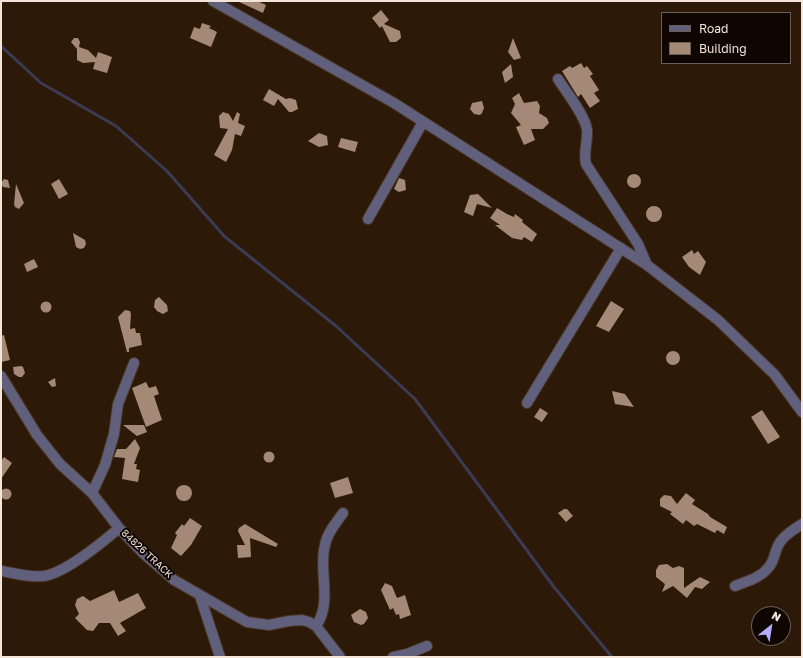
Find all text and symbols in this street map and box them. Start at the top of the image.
legend [661,12,791,64]
text: Road [699,21,728,36]
text: Building [699,41,747,56]
street label: 84826 TRACK [119,527,175,581]
north arrow [751,606,791,646]
text: N [770,608,784,624]

